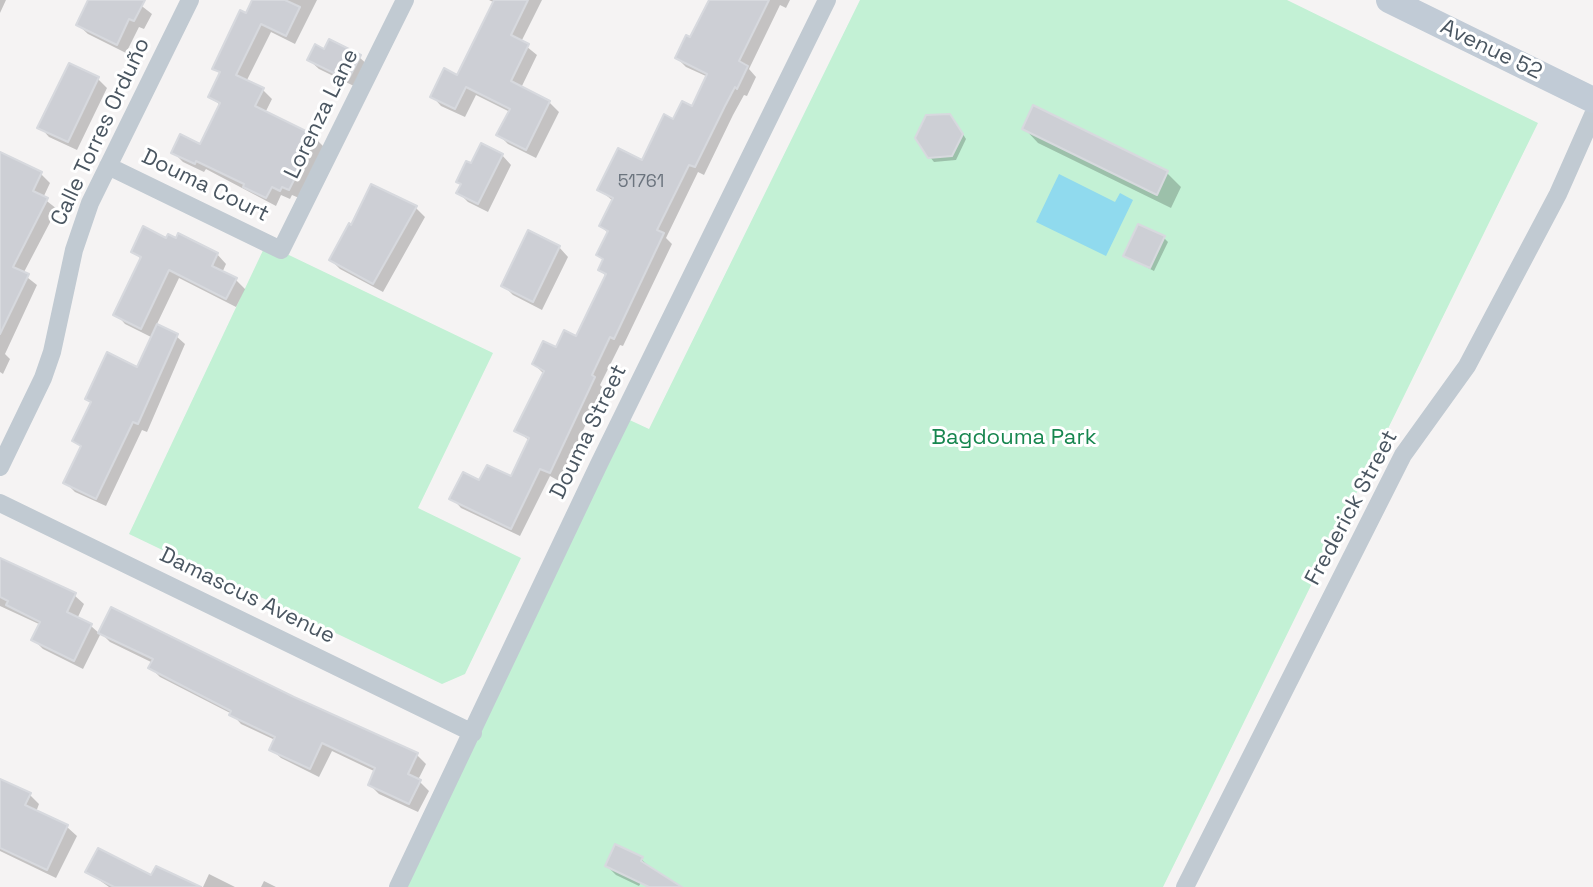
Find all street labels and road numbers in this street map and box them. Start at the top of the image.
street label: Avenue 52 [1436,14,1546,86]
street label: Calle Torres Orduño [46,34,156,230]
street label: Lorenza Lane [279,45,365,183]
street label: Douma Court [137,144,273,228]
street label: Douma Street [545,361,633,503]
street label: Frederick Street [1300,426,1404,590]
street label: Damascus Avenue [155,542,339,650]

